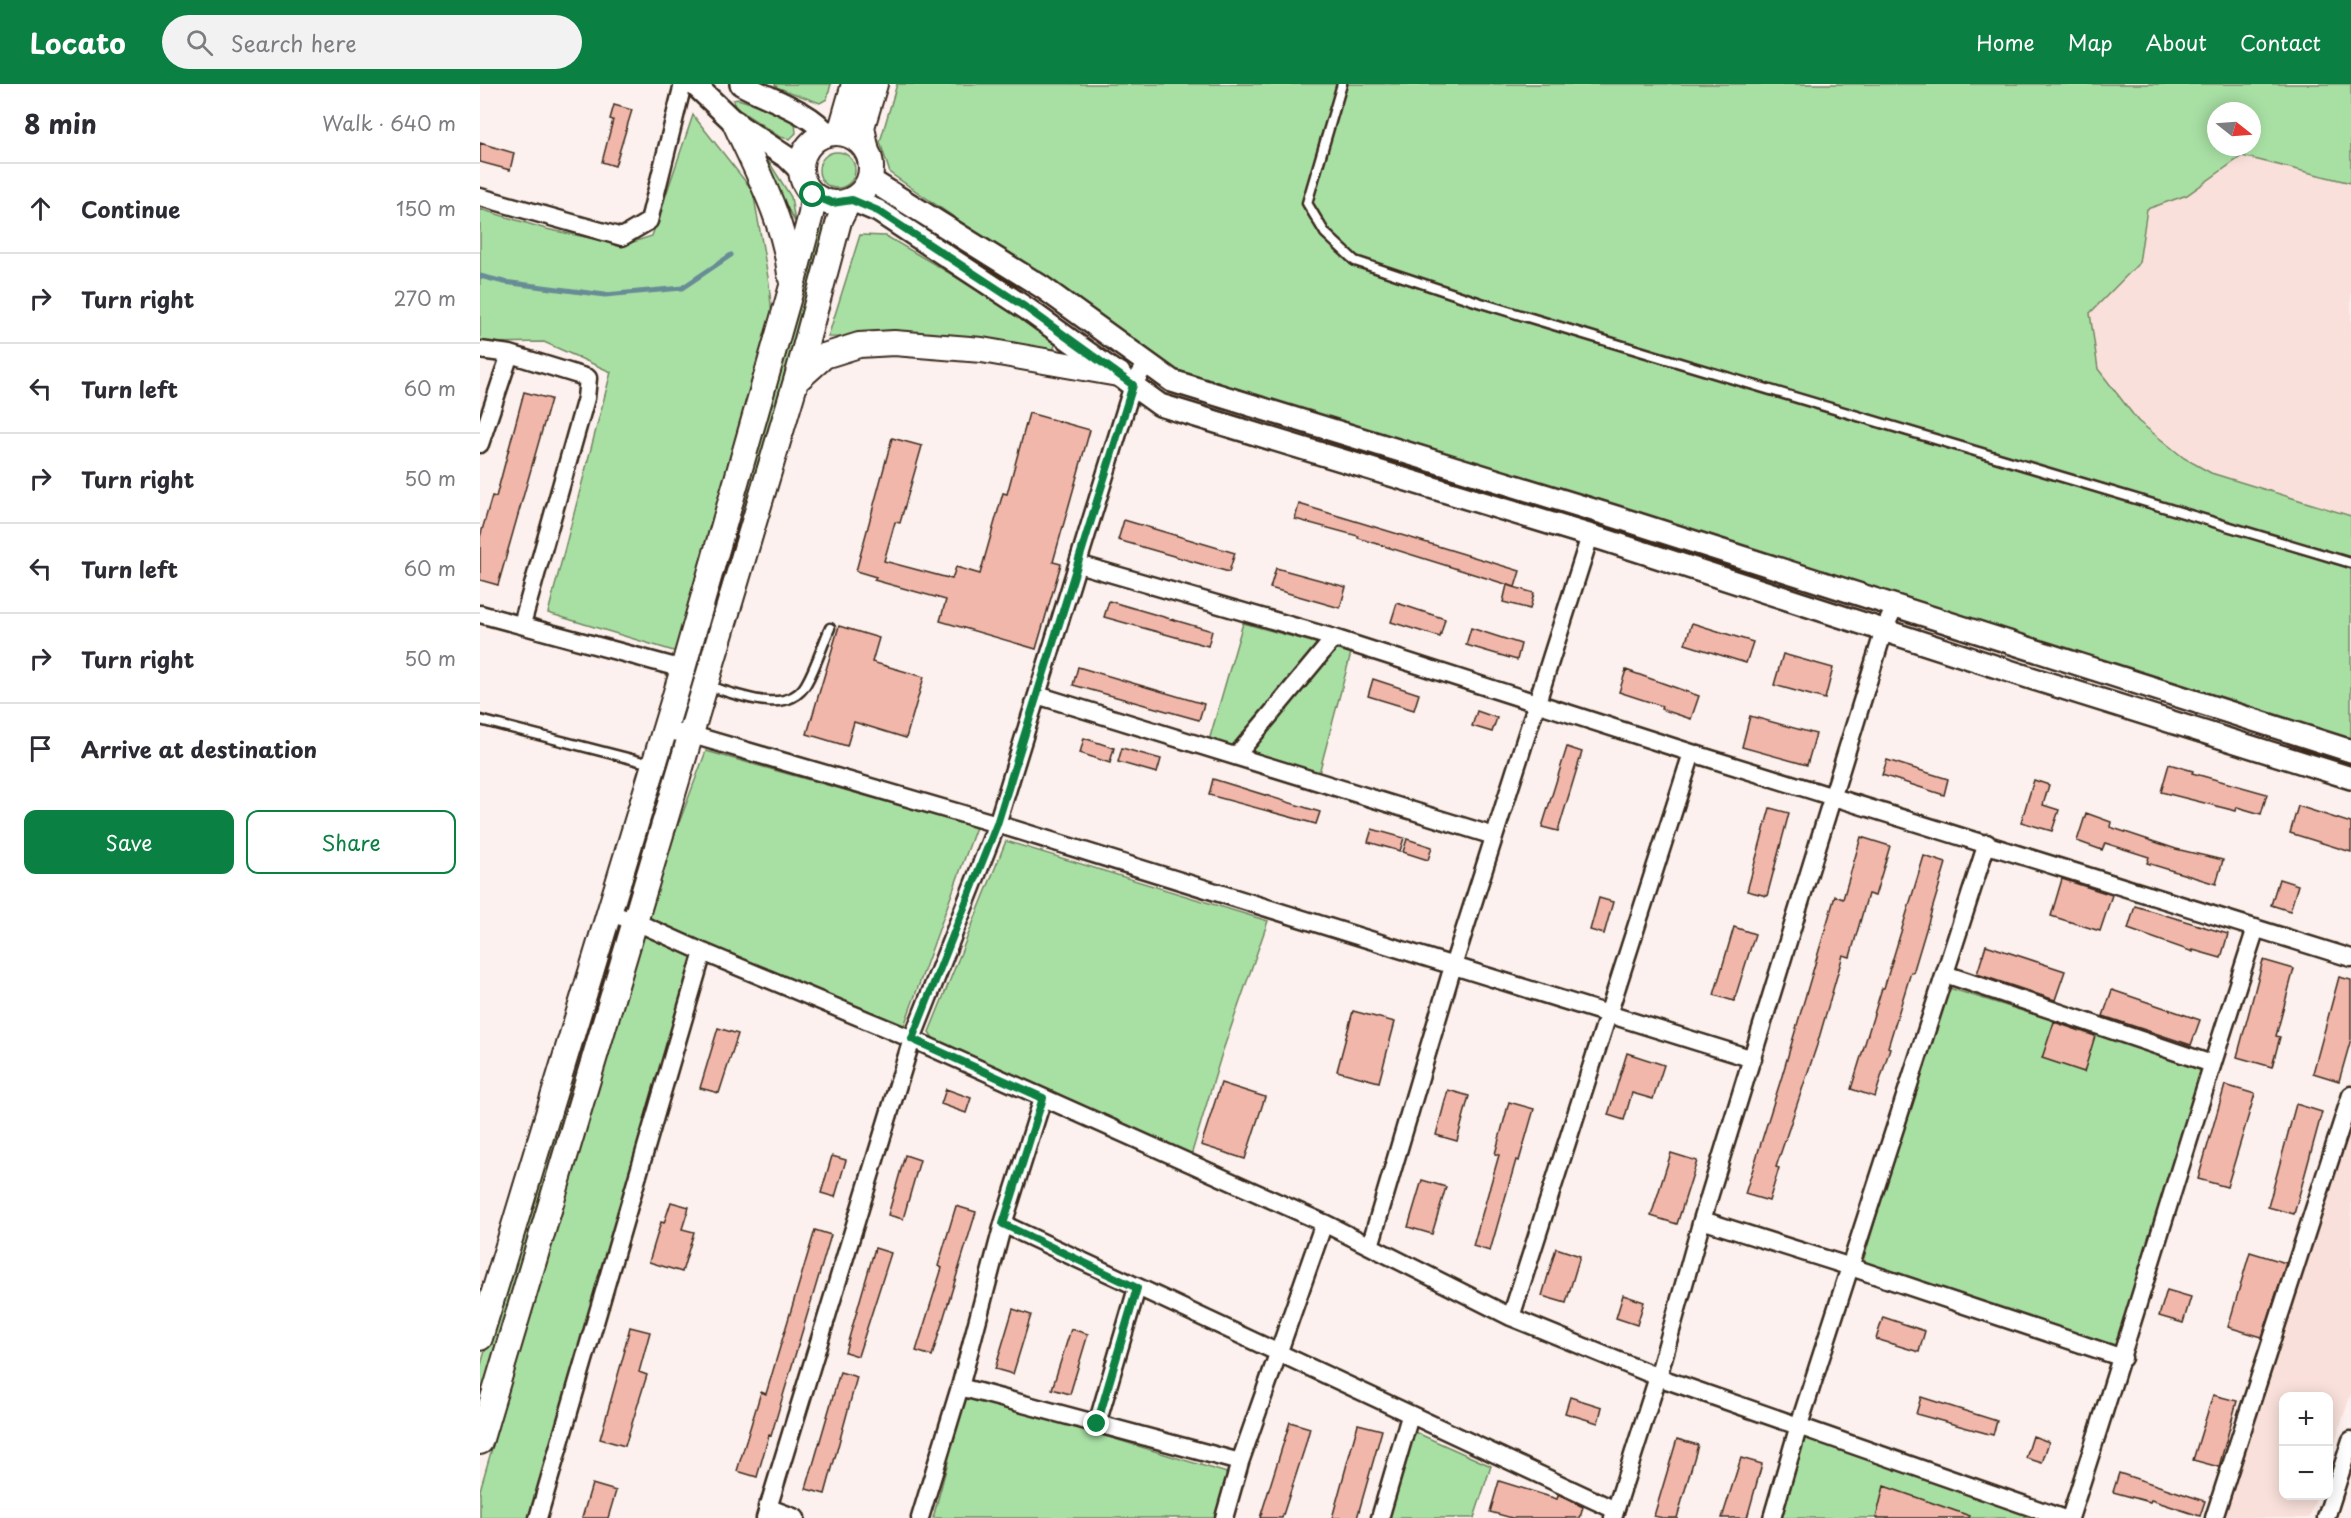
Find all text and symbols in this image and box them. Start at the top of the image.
search box [162,15,582,69]
text: Locato [30,21,126,64]
icon: search [183,26,216,59]
text: Search here [231,26,357,59]
text: Home [1976,26,2035,58]
text: Map [2068,26,2113,58]
text: About [2146,26,2207,58]
text: Contact [2240,26,2321,58]
north arrow [2207,102,2261,156]
text: 8 min [24,104,97,143]
text: Walk · 640 m [322,108,456,138]
route start [799,181,825,207]
icon: ahead [24,192,57,225]
text: Continue [81,192,180,225]
text: 150 m [396,193,456,223]
icon: right [24,282,57,315]
text: Turn right [81,282,194,315]
text: 270 m [393,283,456,313]
icon: left [24,372,57,405]
text: Turn left [81,372,178,405]
text: 60 m [404,373,456,403]
icon: right [24,462,57,495]
text: Turn right [81,462,194,495]
text: 50 m [404,463,456,493]
icon: left [24,552,57,585]
text: Turn left [81,552,178,585]
text: 60 m [404,553,456,583]
icon: right [24,642,57,675]
text: Turn right [81,642,194,675]
text: 50 m [404,643,456,673]
icon: arrive [24,732,57,765]
text: Arrive at destination [81,732,317,765]
button: Save [24,810,234,874]
button: Share [246,810,456,874]
map controls [2279,1392,2333,1500]
button: + [2279,1392,2333,1446]
route end [1083,1410,1109,1436]
button: − [2279,1446,2333,1500]

